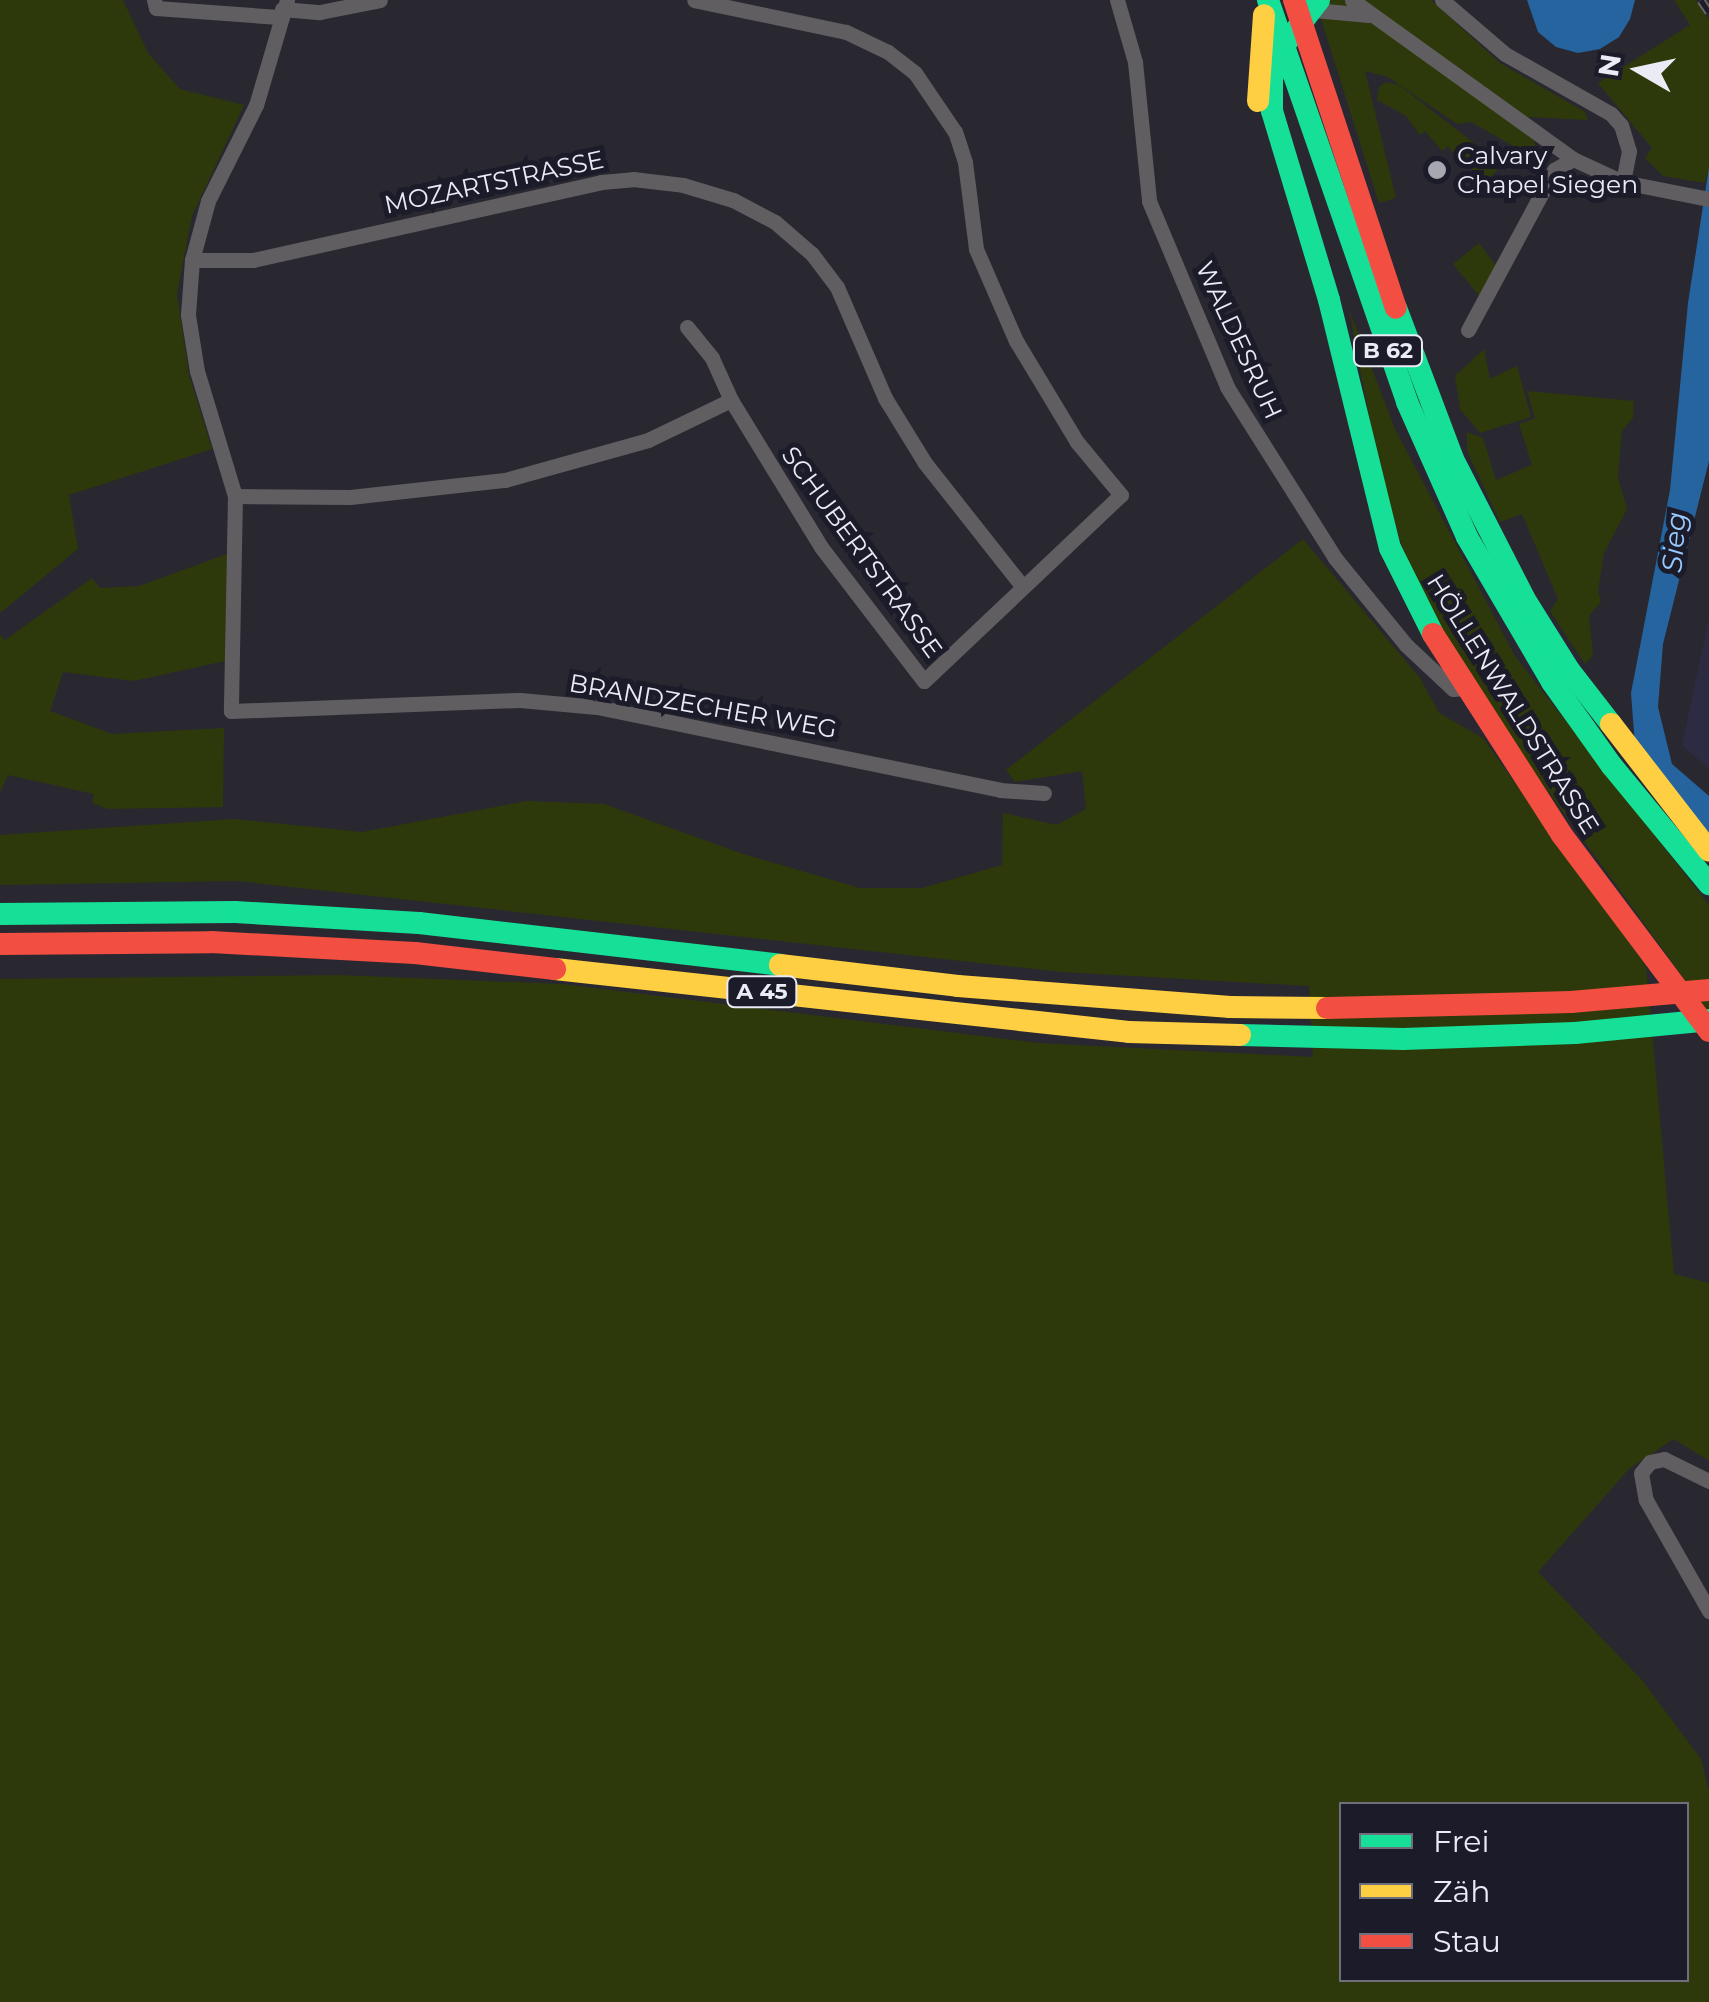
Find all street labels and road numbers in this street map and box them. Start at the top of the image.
street label: MOZARTSTRASSE [381,144,607,220]
street label: WALDESRUH [1189,256,1289,424]
road number: B 62 [1350,334,1426,368]
street label: SCHUBERTSTRASSE [775,441,949,663]
street label: HÖLLENWALDSTRASSE [1421,569,1605,839]
street label: BRANDZECHER WEG [567,668,839,744]
road number: A 45 [724,975,800,1009]

